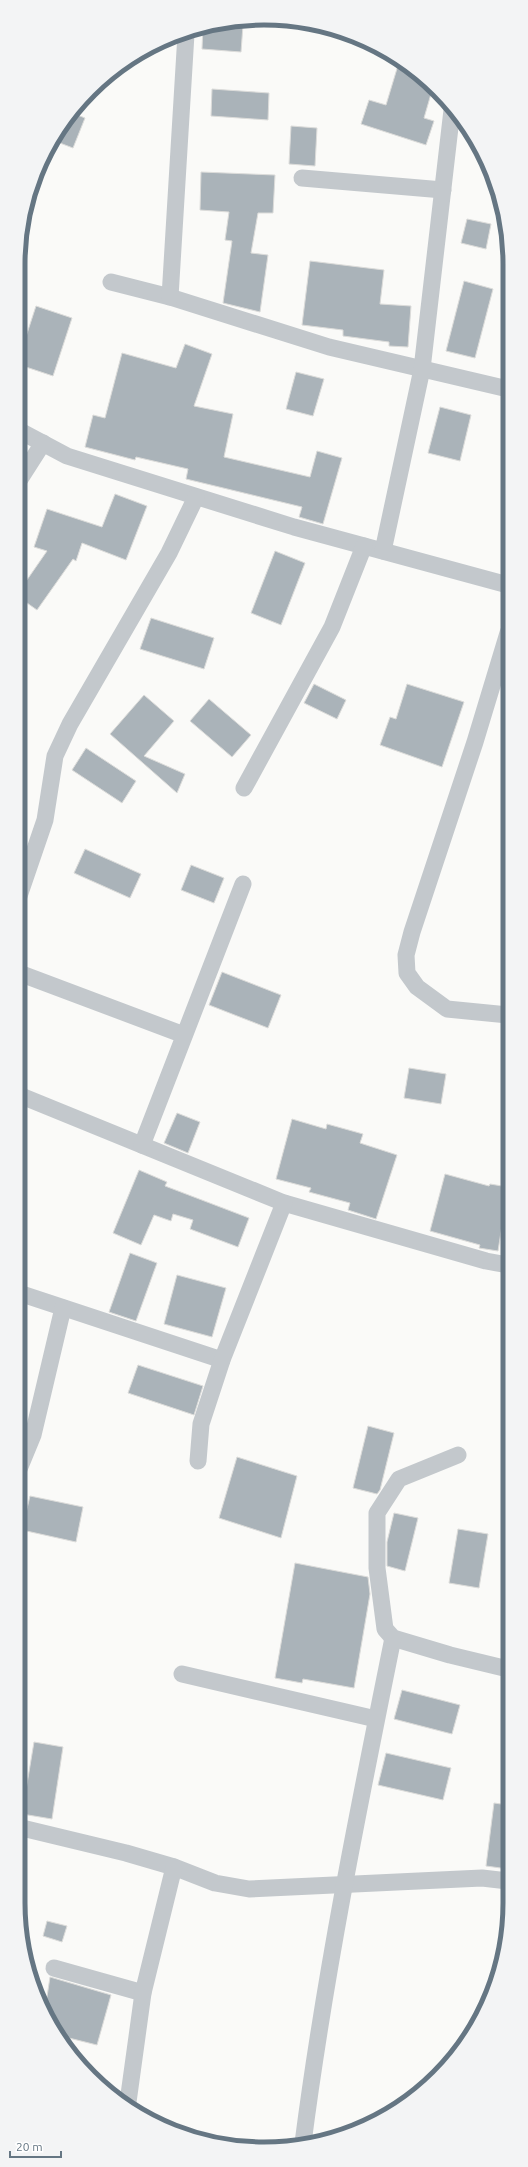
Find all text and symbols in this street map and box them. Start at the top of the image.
scale bar [10,2133,61,2159]
text: 20 m [16,2140,43,2153]

